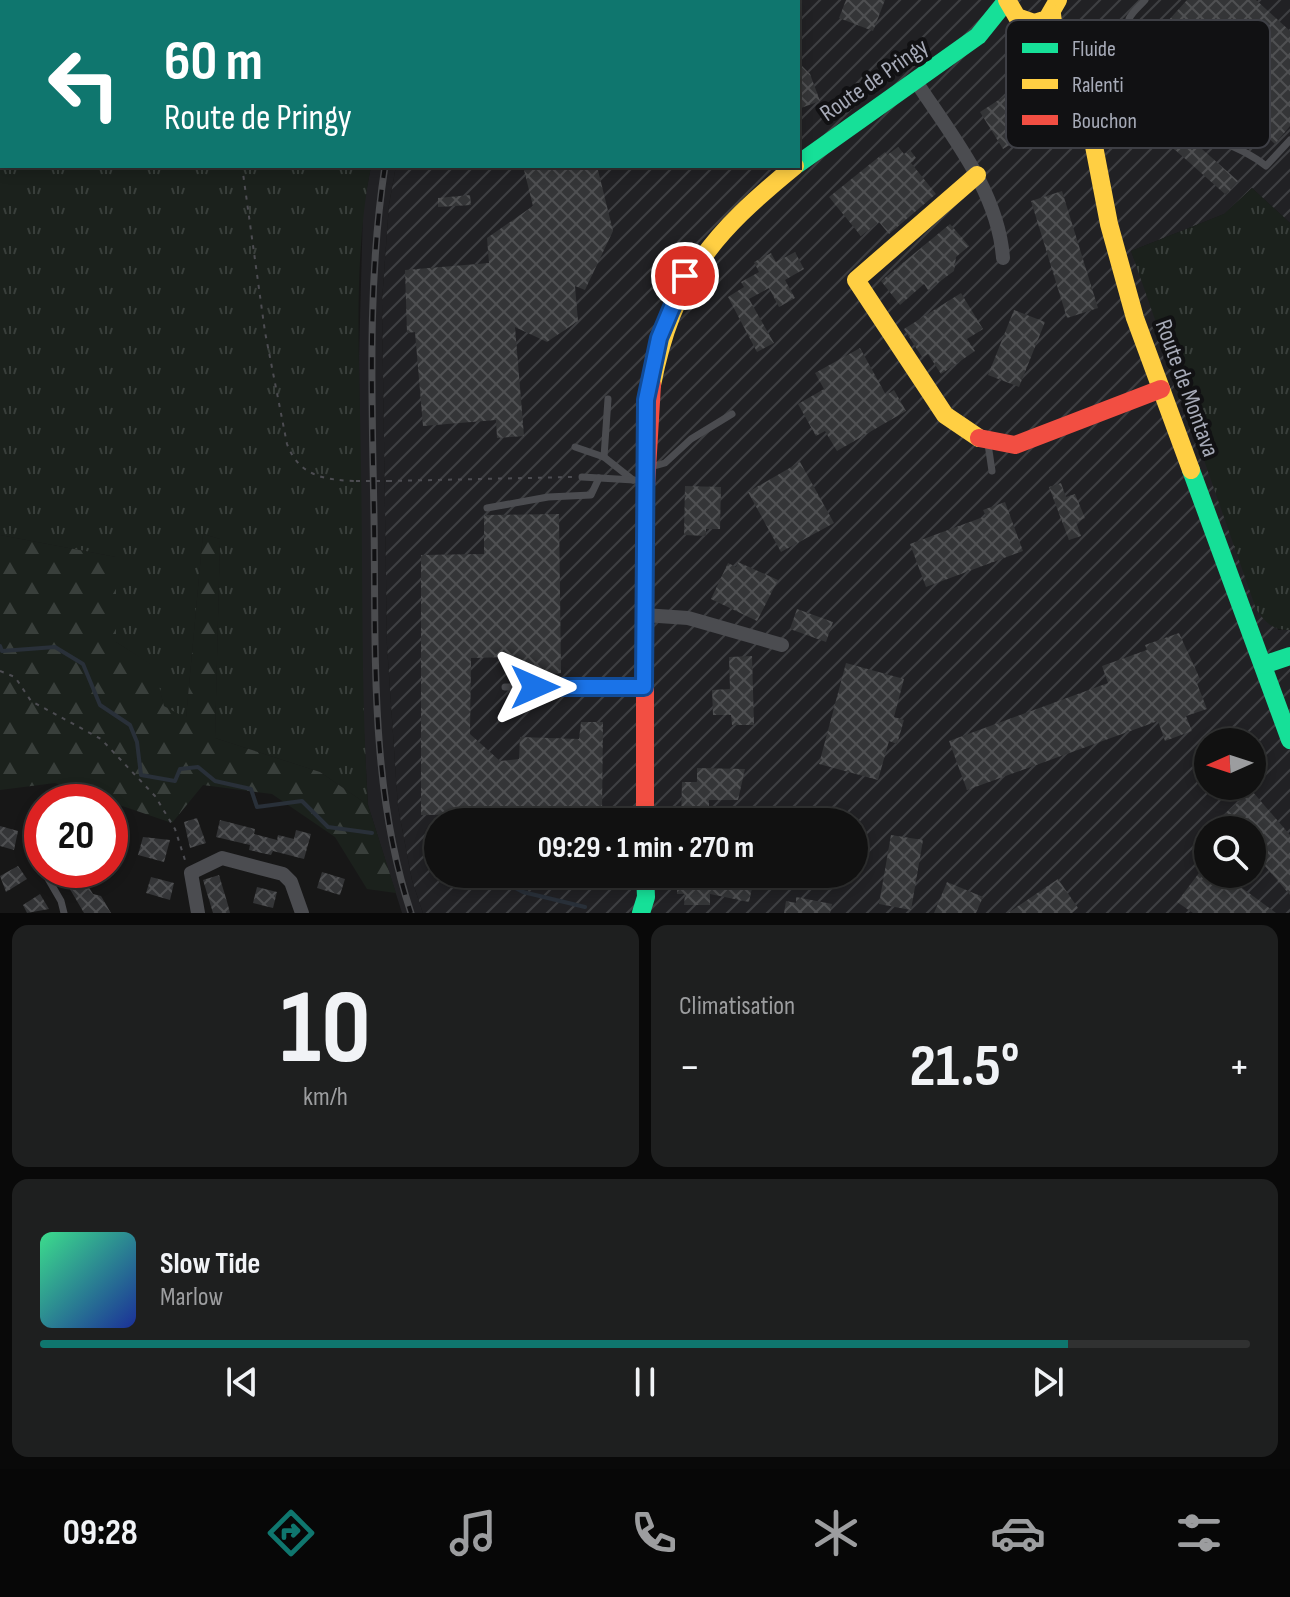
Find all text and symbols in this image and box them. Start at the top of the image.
legend [1006,20,1270,148]
text: 60 m [164,29,263,96]
icon: left [32,32,136,136]
street label: Route de Pringy [814,32,934,128]
text: Fluide [1072,36,1116,63]
text: Ralenti [1072,72,1124,99]
text: Route de Pringy [164,97,352,140]
text: Bouchon [1072,108,1137,135]
pin [651,242,719,310]
icon: arrive [663,254,707,298]
street label: Route de Montava [1149,315,1225,461]
position arrow [493,645,577,729]
north arrow [1194,728,1266,800]
map controls [1194,728,1266,888]
speed limit sign: 20 [24,784,128,888]
button: search [1194,816,1266,888]
text: 09:29 · 1 min · 270 m [538,830,754,866]
text: 10 [280,967,371,1092]
text: Climatisation [679,991,795,1022]
text: 21.5° [909,1031,1020,1103]
text: − [679,1041,701,1094]
text: + [1228,1041,1250,1094]
text: km/h [303,1082,348,1113]
text: Slow Tide [160,1246,260,1282]
text: Marlow [160,1282,223,1313]
icon: previous [220,1360,264,1404]
icon: pause [623,1360,667,1404]
icon: next [1026,1360,1070,1404]
icon: directions [263,1505,319,1561]
icon: music [445,1505,501,1561]
icon: phone [626,1505,682,1561]
icon: climate [808,1505,864,1561]
icon: car [990,1505,1046,1561]
icon: filters [1171,1505,1227,1561]
text: 09:28 [63,1512,138,1555]

